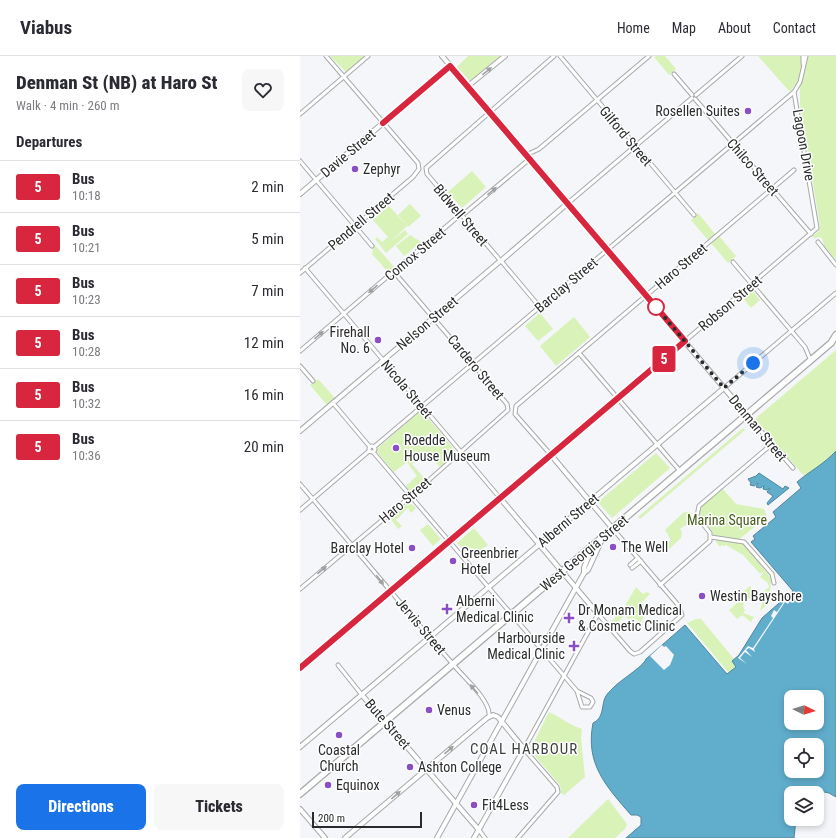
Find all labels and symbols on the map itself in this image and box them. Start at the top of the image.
one-way arrow [481,67,492,76]
street label: Gilford Street [596,103,656,169]
place label: Rosellen Suites [655,103,740,119]
marker: Rosellen Suites [743,106,753,116]
street label: Lagoon Drive [790,108,818,182]
street label: Davie Street [317,126,379,180]
street label: Chilco Street [724,135,782,199]
place label: Zephyr [363,161,401,177]
marker: Zephyr [350,164,360,174]
street label: Bidwell Street [430,181,492,249]
one-way arrow [486,186,497,195]
street label: Pendrell Street [325,189,397,253]
street label: Comox Street [381,224,449,284]
street label: Haro Street [652,240,710,292]
street label: Barclay Street [532,254,600,316]
street label: Robson Street [695,272,765,334]
one-way arrow [368,285,379,294]
street label: Nelson Street [393,293,461,353]
unlabelled marker [647,298,665,316]
place label: Firehall No. 6 [329,324,370,356]
one-way arrow [314,331,324,340]
street label: Cardero Street [444,331,508,403]
marker: Firehall No. 6 [373,335,383,345]
line badge: 5 [651,346,677,372]
your location [743,353,763,373]
street label: Nicola Street [378,357,436,421]
street label: Denman Street [726,392,790,464]
place label: Roedde House Museum [404,432,490,464]
marker: Roedde House Museum [391,443,401,453]
street label: Haro Street [376,474,434,526]
street label: Alberni Street [534,490,602,550]
street label: West Georgia Street [537,512,631,594]
park label: Marina Square [687,512,767,528]
place label: The Well [621,539,668,555]
place label: Barclay Hotel [331,540,404,556]
marker: The Well [608,542,618,552]
marker: Barclay Hotel [407,543,417,553]
place label: Greenbrier Hotel [461,545,519,577]
marker: Greenbrier Hotel [448,556,458,566]
one-way arrow [317,565,328,574]
one-way arrow [376,575,385,586]
place label: Westin Bayshore [710,588,802,604]
marker: Westin Bayshore [697,591,707,601]
place label: Alberni Medical Clinic [456,593,534,625]
street label: Jervis Street [393,594,449,658]
place label: Dr Monam Medical & Cosmetic Clinic [578,602,682,634]
marker: Alberni Medical Clinic [441,603,453,615]
marker: Dr Monam Medical & Cosmetic Clinic [563,612,575,624]
place label: Harbourside Medical Clinic [487,630,565,662]
marker: Harbourside Medical Clinic [568,640,580,652]
one-way arrow [470,684,479,694]
north arrow [784,690,824,730]
street label: Bute Street [362,696,414,752]
place label: Venus [437,702,471,718]
marker: Venus [424,705,434,715]
marker: Coastal Church [334,730,344,740]
district label: COAL HARBOUR [470,740,578,758]
place label: Coastal Church [318,742,360,774]
one-way arrow [444,745,454,754]
place label: Ashton College [418,759,502,775]
marker: Ashton College [405,762,415,772]
place label: Equinox [336,777,380,793]
marker: Equinox [323,780,333,790]
one-way arrow [391,790,402,799]
place label: Fit4Less [482,797,529,813]
marker: Fit4Less [469,800,479,810]
scale bar [312,810,422,829]

